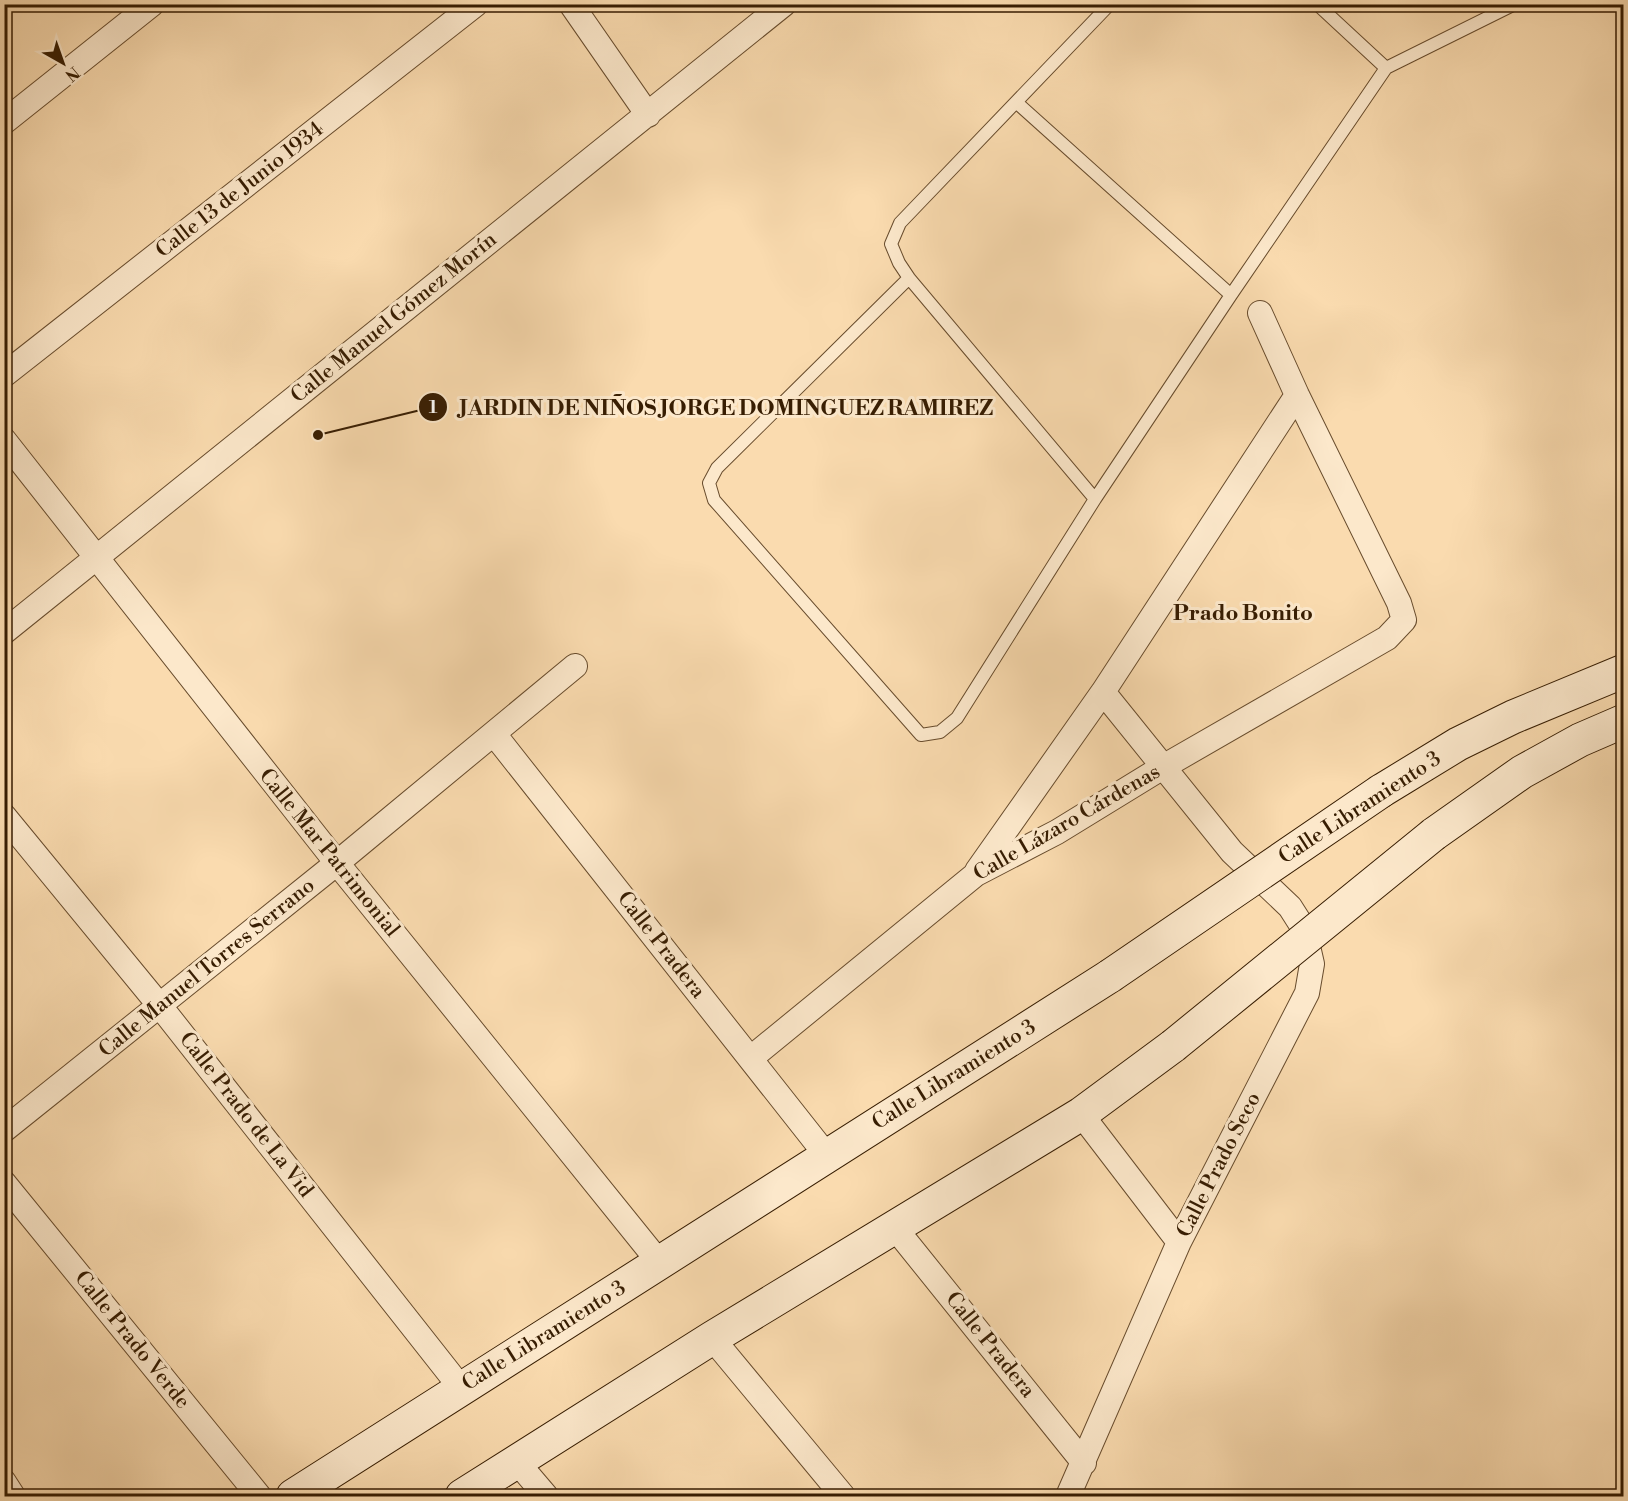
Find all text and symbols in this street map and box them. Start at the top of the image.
north arrow [33,33,93,93]
text: N [60,62,83,86]
street label: Calle 13 de Junio 1934 [151,116,329,264]
street label: Calle Manuel Gómez Morín [286,227,503,409]
callout: JARDIN DE NIÑOS JORGE DOMINGUEZ RAMIREZ [418,387,1005,427]
text: JARDIN DE NIÑOS JORGE DOMINGUEZ RAMIREZ [456,393,993,422]
text: 1 [429,396,438,419]
district label: Prado Bonito [1173,600,1313,627]
street label: Calle Libramiento 3 [1274,746,1446,870]
street label: Calle Lázaro Cárdenas [969,759,1165,887]
street label: Calle Mar Patrimonial [253,764,405,942]
street label: Calle Manuel Torres Serrano [94,873,320,1063]
street label: Calle Pradera [611,886,711,1004]
street label: Calle Libramiento 3 [867,1014,1041,1136]
street label: Calle Prado de La Vid [173,1027,319,1203]
street label: Calle Prado Seco [1171,1088,1267,1242]
street label: Calle Prado Verde [68,1266,196,1414]
street label: Calle Libramiento 3 [457,1275,631,1397]
street label: Calle Pradera [939,1287,1041,1403]

